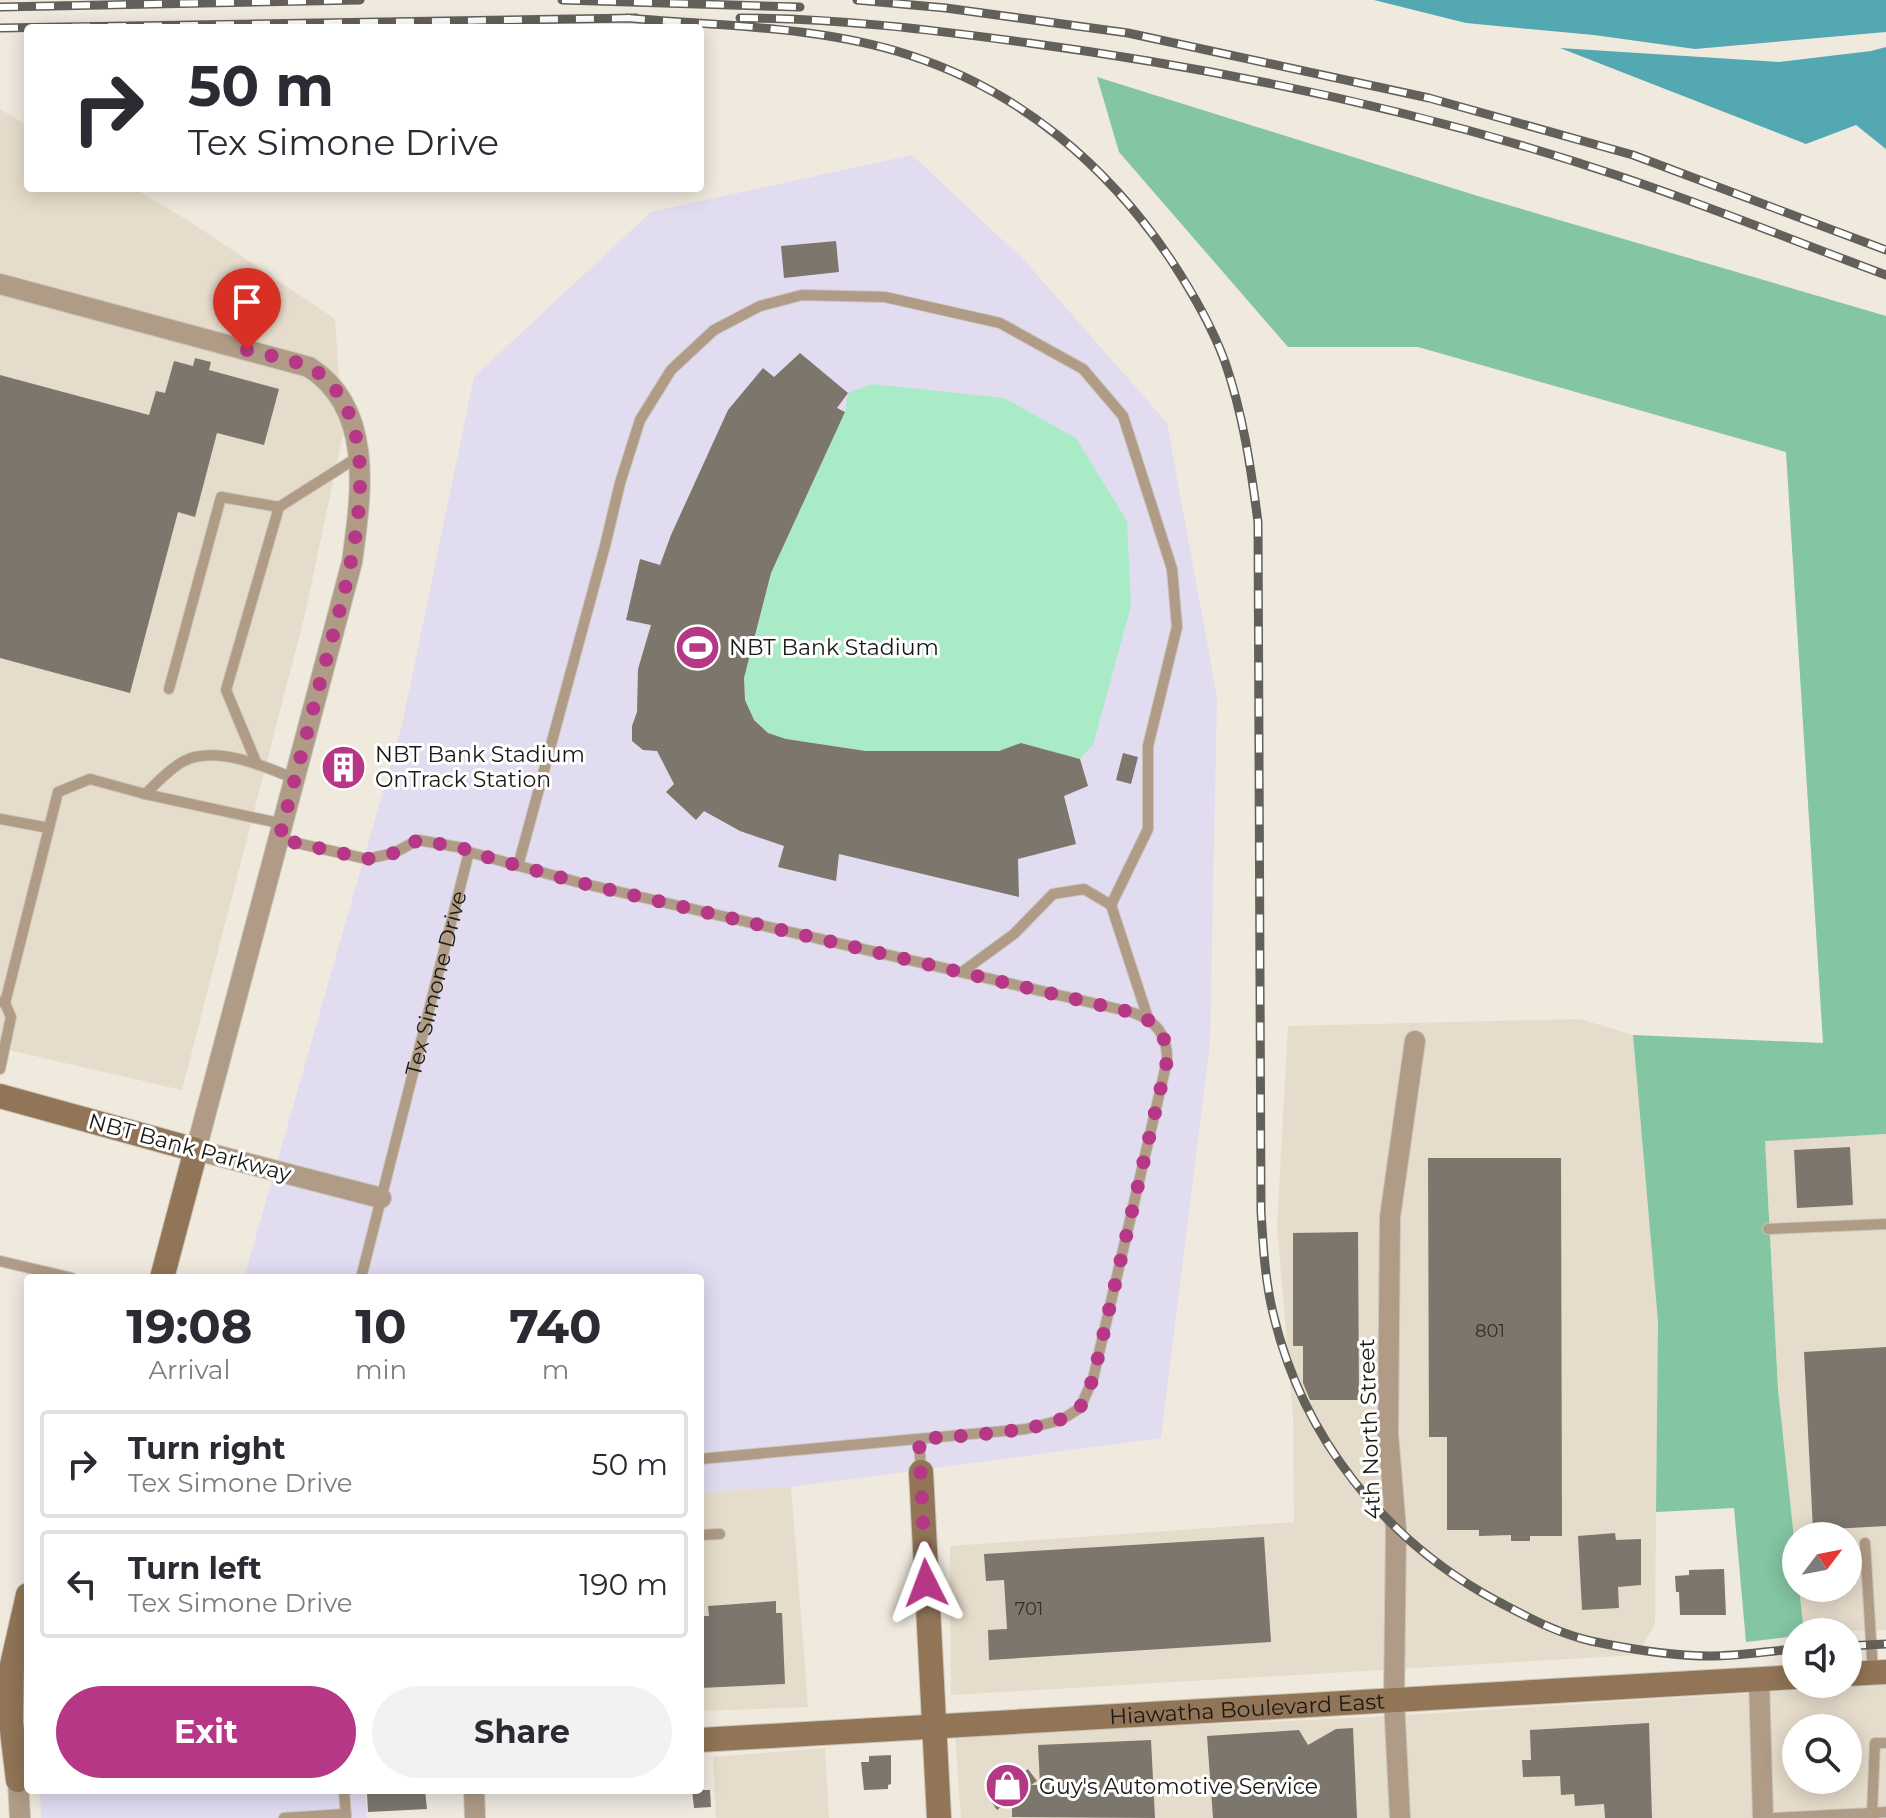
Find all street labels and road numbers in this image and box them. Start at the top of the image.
street label: Tex Simone Drive [400,888,473,1079]
street label: NBT Bank Parkway [85,1107,294,1188]
street label: 4th North Street [1353,1338,1386,1520]
street label: Hiawatha Boulevard East [1108,1688,1386,1730]

